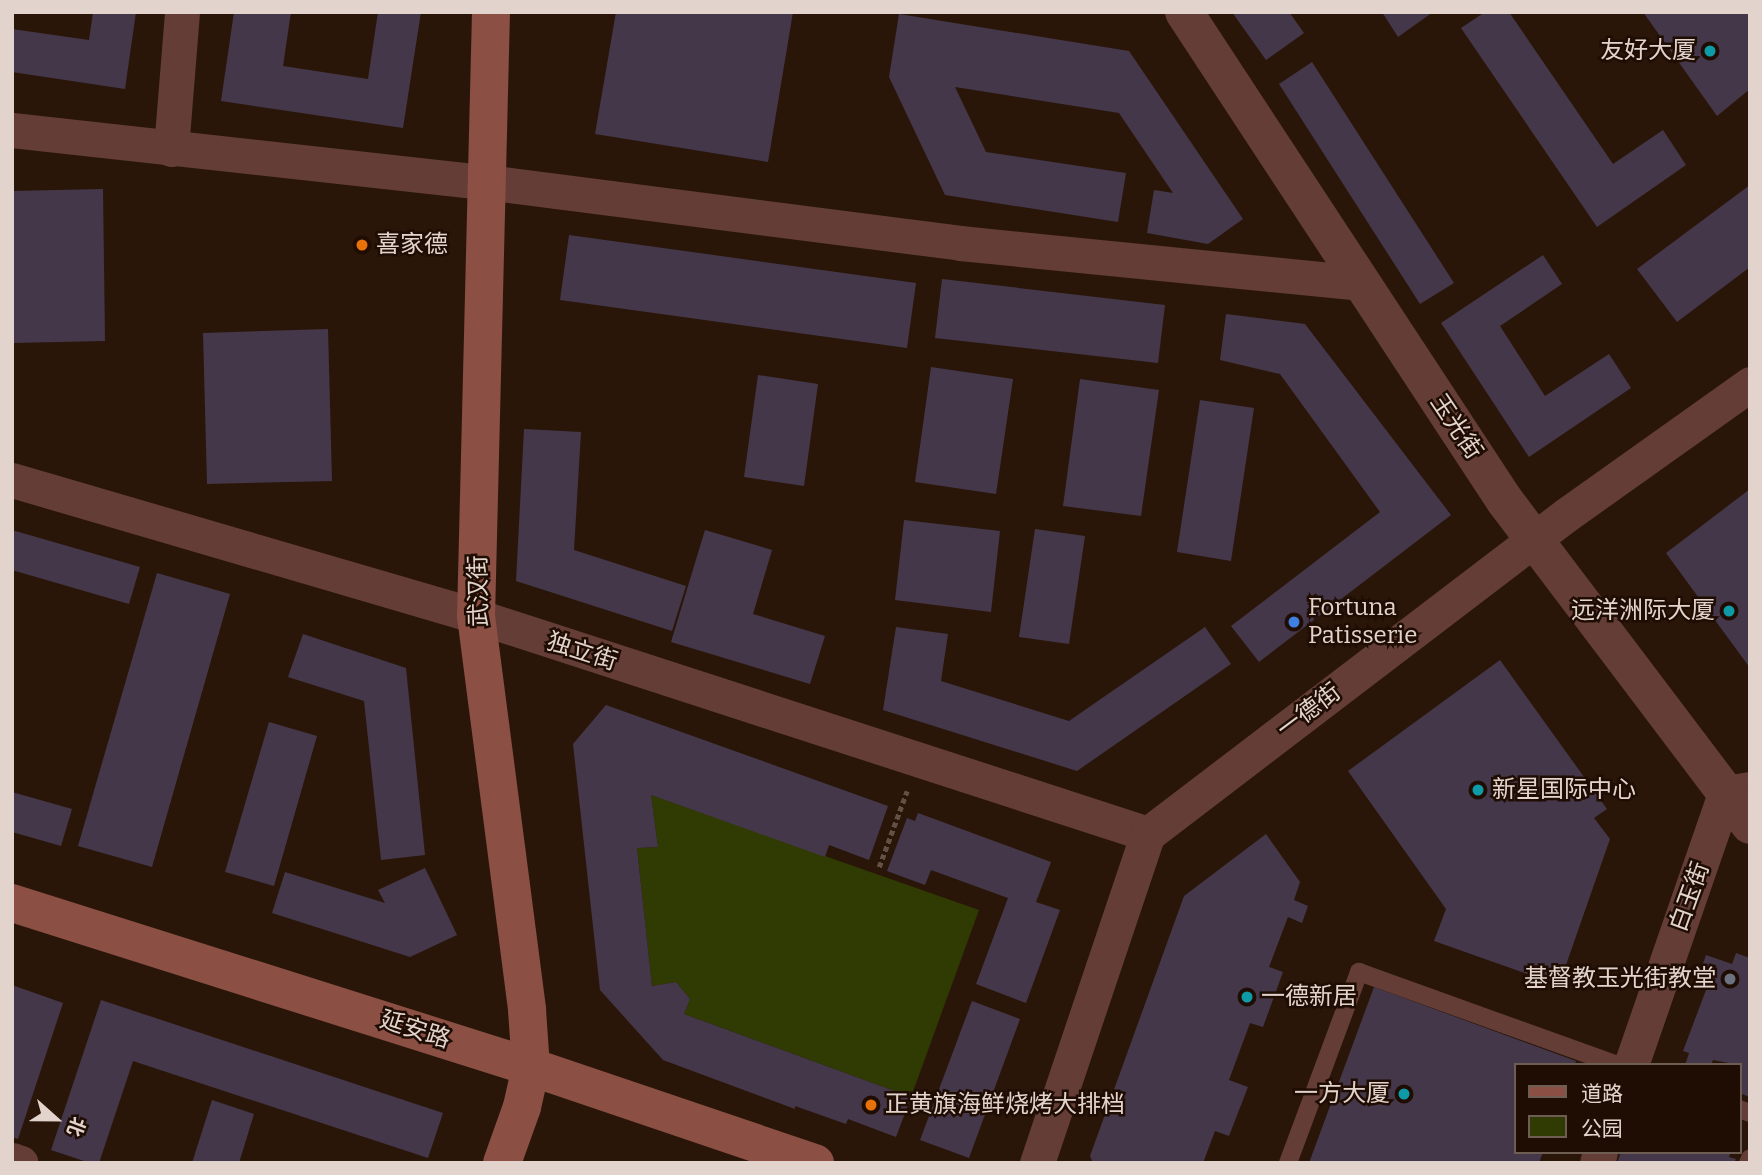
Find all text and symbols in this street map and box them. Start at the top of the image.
place label: 友好大厦 [1600,37,1696,65]
marker: 友好大厦 [1702,43,1718,59]
place label: 喜家德 [376,231,448,259]
marker: 喜家德 [354,237,370,253]
street label: 玉光街 [1424,389,1488,465]
street label: 武汉街 [464,555,494,627]
place label: Fortuna Patisserie [1308,594,1417,650]
place label: 远洋洲际大厦 [1571,597,1715,625]
marker: 远洋洲际大厦 [1721,603,1737,619]
marker: Fortuna Patisserie [1286,614,1302,630]
street label: 独立街 [543,627,621,677]
street label: 一德街 [1272,678,1346,744]
place label: 新星国际中心 [1492,776,1636,804]
marker: 新星国际中心 [1470,782,1486,798]
street label: 白玉街 [1664,858,1716,936]
place label: 基督教玉光街教堂 [1524,965,1716,993]
marker: 基督教玉光街教堂 [1722,971,1738,987]
place label: 一德新居 [1261,983,1357,1011]
marker: 一德新居 [1239,989,1255,1005]
street label: 延安路 [376,1005,454,1055]
legend [1514,1063,1741,1154]
place label: 一方大厦 [1294,1080,1390,1108]
text: 道路 [1581,1081,1623,1107]
north arrow [21,1084,91,1154]
marker: 一方大厦 [1396,1086,1412,1102]
place label: 正黄旗海鲜烧烤大排档 [885,1091,1125,1119]
marker: 正黄旗海鲜烧烤大排档 [863,1097,879,1113]
text: 北 [62,1114,90,1140]
text: 公园 [1581,1116,1623,1142]

